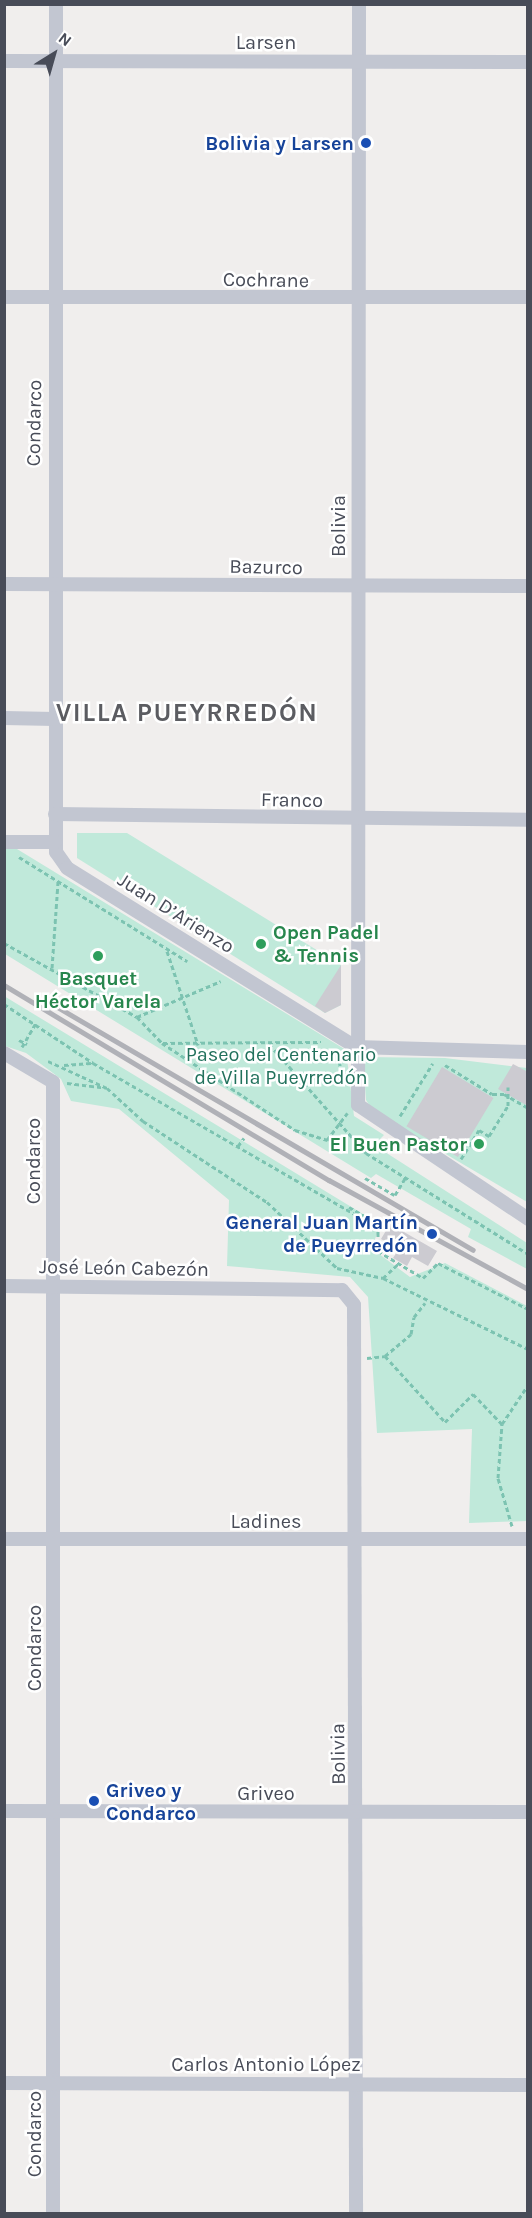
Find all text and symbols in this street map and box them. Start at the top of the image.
north arrow [24,24,84,84]
text: N [55,28,75,50]
street label: Larsen [236,30,296,54]
place label: Bolivia y Larsen [205,131,354,155]
marker: Bolivia y Larsen [359,136,373,150]
street label: Cochrane [223,267,309,293]
street label: Condarco [21,379,47,467]
street label: Bolivia [326,495,350,557]
street label: Bazurco [229,554,303,580]
district label: VILLA PUEYRREDÓN [56,697,318,729]
street label: Franco [261,787,323,813]
street label: Juan D’Arienzo [113,868,239,958]
place label: Open Padel & Tennis [273,921,379,968]
marker: Open Padel & Tennis [254,937,268,951]
marker: Basquet Héctor Varela [91,949,105,963]
place label: Basquet Héctor Varela [35,966,161,1013]
park label: Paseo del Centenario de Villa Pueyrredón [186,1043,376,1090]
street label: Condarco [21,1118,45,1204]
place label: El Buen Pastor [330,1132,467,1156]
marker: El Buen Pastor [472,1137,486,1151]
place label: General Juan Martín de Pueyrredón [226,1210,418,1257]
marker: General Juan Martín de Pueyrredón [423,1225,441,1243]
street label: José León Cabezón [39,1255,209,1281]
street label: Ladines [230,1509,302,1533]
street label: Condarco [22,1605,46,1691]
street label: Bolivia [325,1723,351,1785]
place label: Griveo y Condarco [106,1778,196,1825]
street label: Griveo [237,1781,295,1805]
marker: Griveo y Condarco [87,1794,101,1808]
street label: Carlos Antonio López [171,2052,361,2076]
street label: Condarco [22,2091,46,2177]

